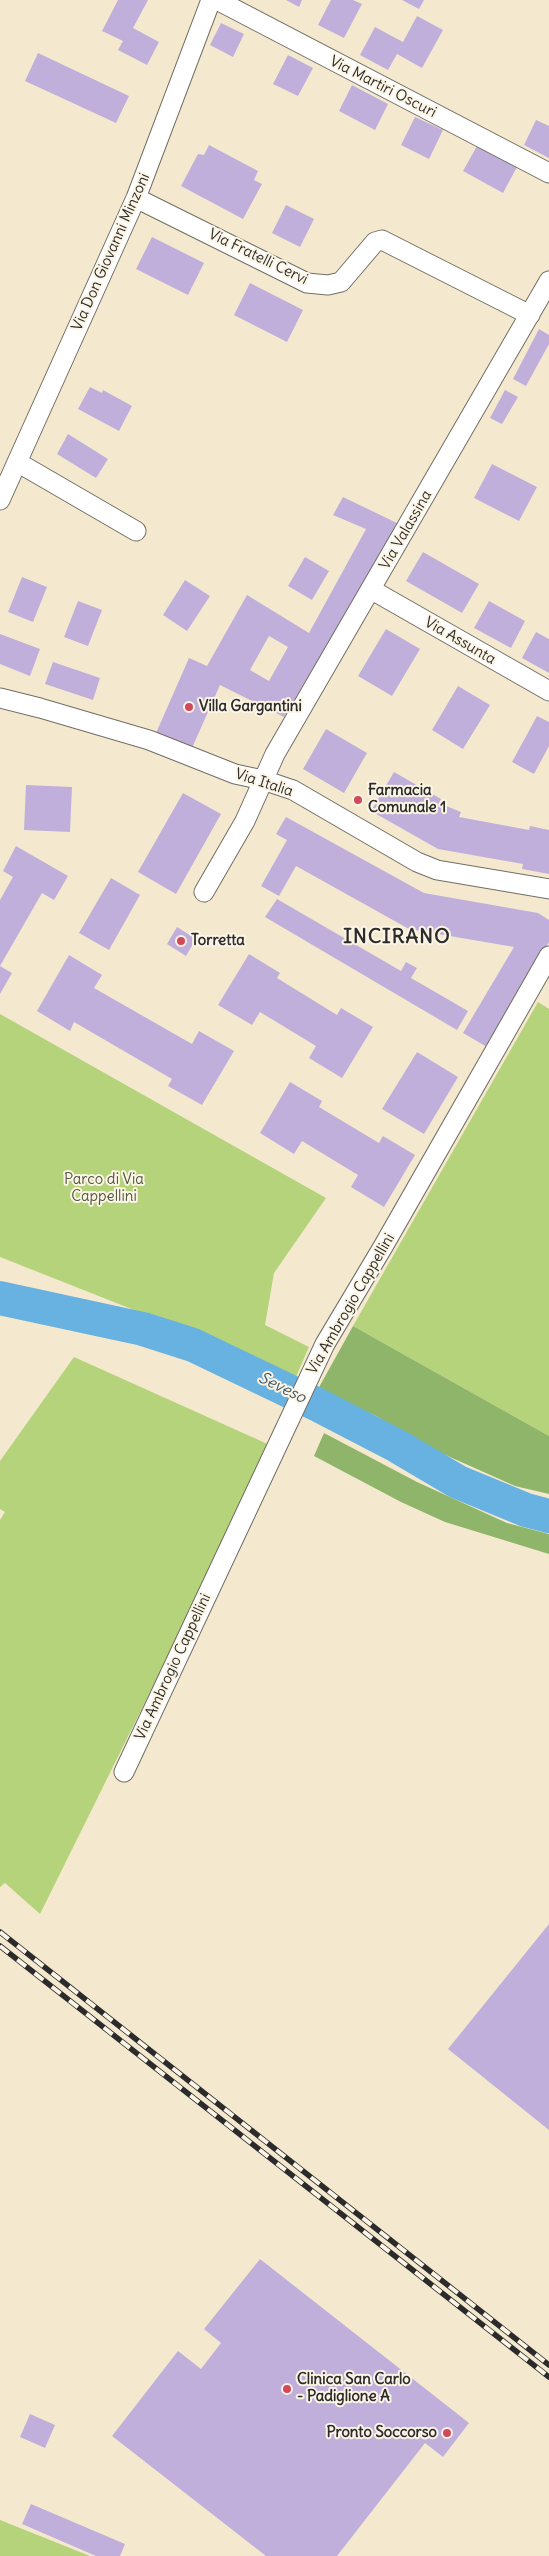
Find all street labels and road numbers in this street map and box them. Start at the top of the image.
street label: Via Martiri Oscuri [327,52,439,122]
street label: Via Don Giovanni Minzoni [68,170,154,334]
street label: Via Fratelli Cervi [205,225,311,289]
street label: Via Valassina [376,487,436,573]
street label: Via Assunta [421,613,499,669]
street label: Via Italia [233,765,295,801]
street label: Via Ambrogio Cappellini [303,1230,399,1378]
street label: Via Ambrogio Cappellini [131,1591,215,1743]

